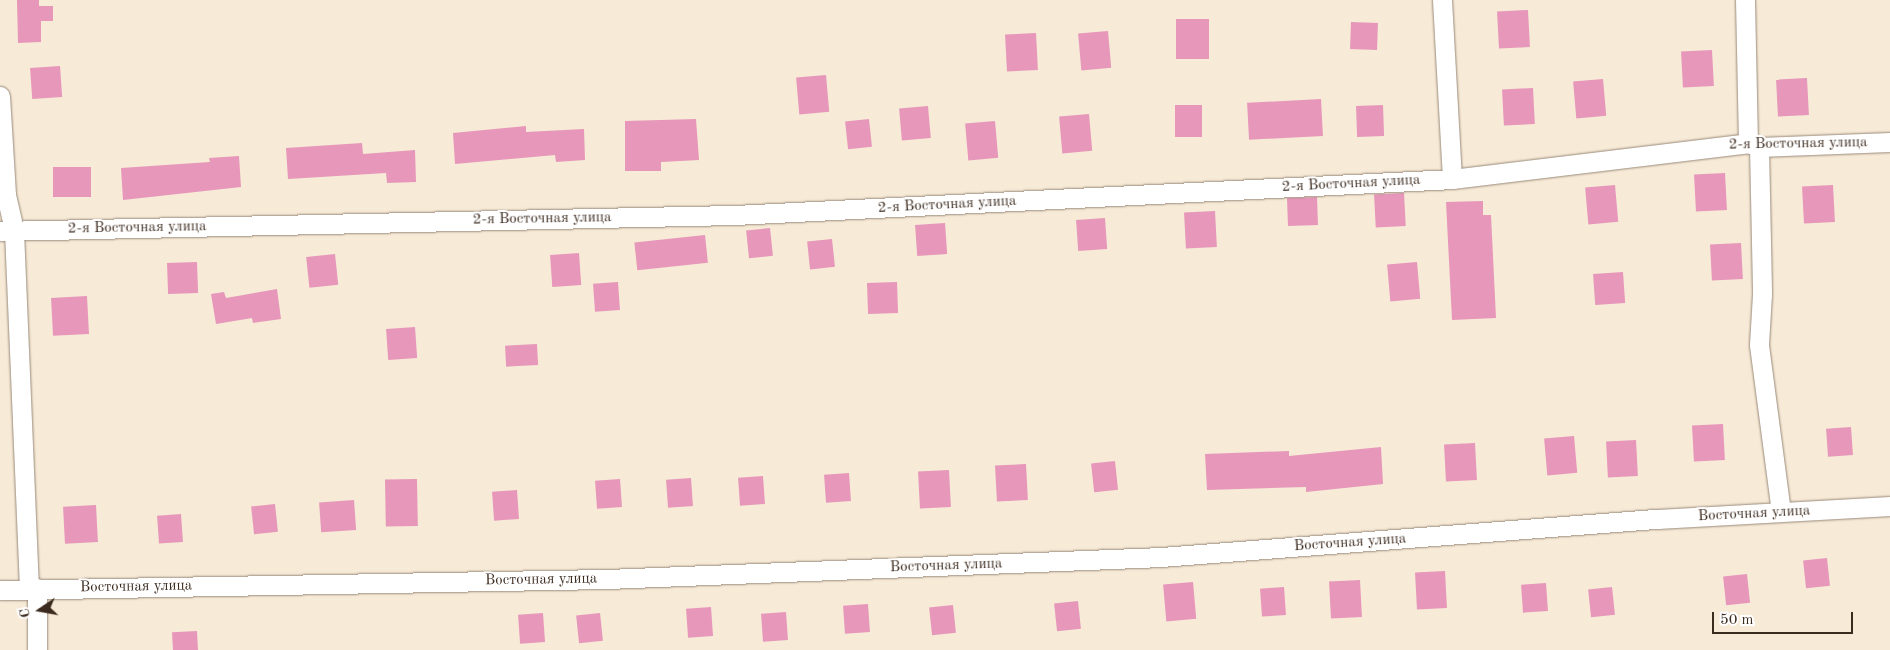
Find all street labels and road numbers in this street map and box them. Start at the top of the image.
street label: 2-я Восточная улица [1729,134,1867,154]
street label: 2-я Восточная улица [1281,171,1421,197]
street label: 2-я Восточная улица [877,192,1017,218]
street label: 2-я Восточная улица [473,209,611,229]
street label: 2-я Восточная улица [68,218,206,238]
street label: Восточная улица [1697,502,1811,526]
street label: Восточная улица [1293,530,1407,556]
street label: Восточная улица [890,555,1002,577]
street label: Восточная улица [485,570,597,590]
street label: Восточная улица [80,577,192,597]

